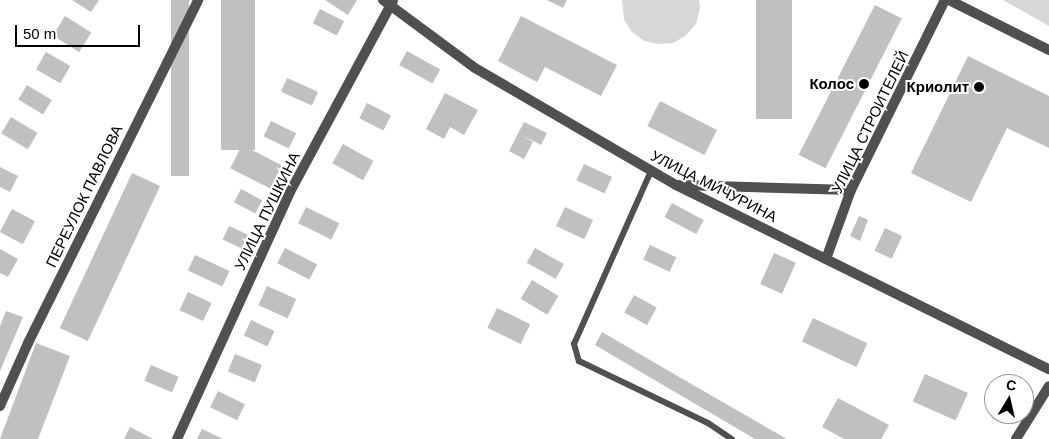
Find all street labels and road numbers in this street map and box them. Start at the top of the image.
street label: УЛИЦА СТРОИТЕЛЕЙ [828,48,912,196]
street label: ПЕРЕУЛОК ПАВЛОВА [42,122,126,270]
street label: УЛИЦА МИЧУРИНА [648,146,780,226]
street label: УЛИЦА ПУШКИНА [231,149,303,273]

